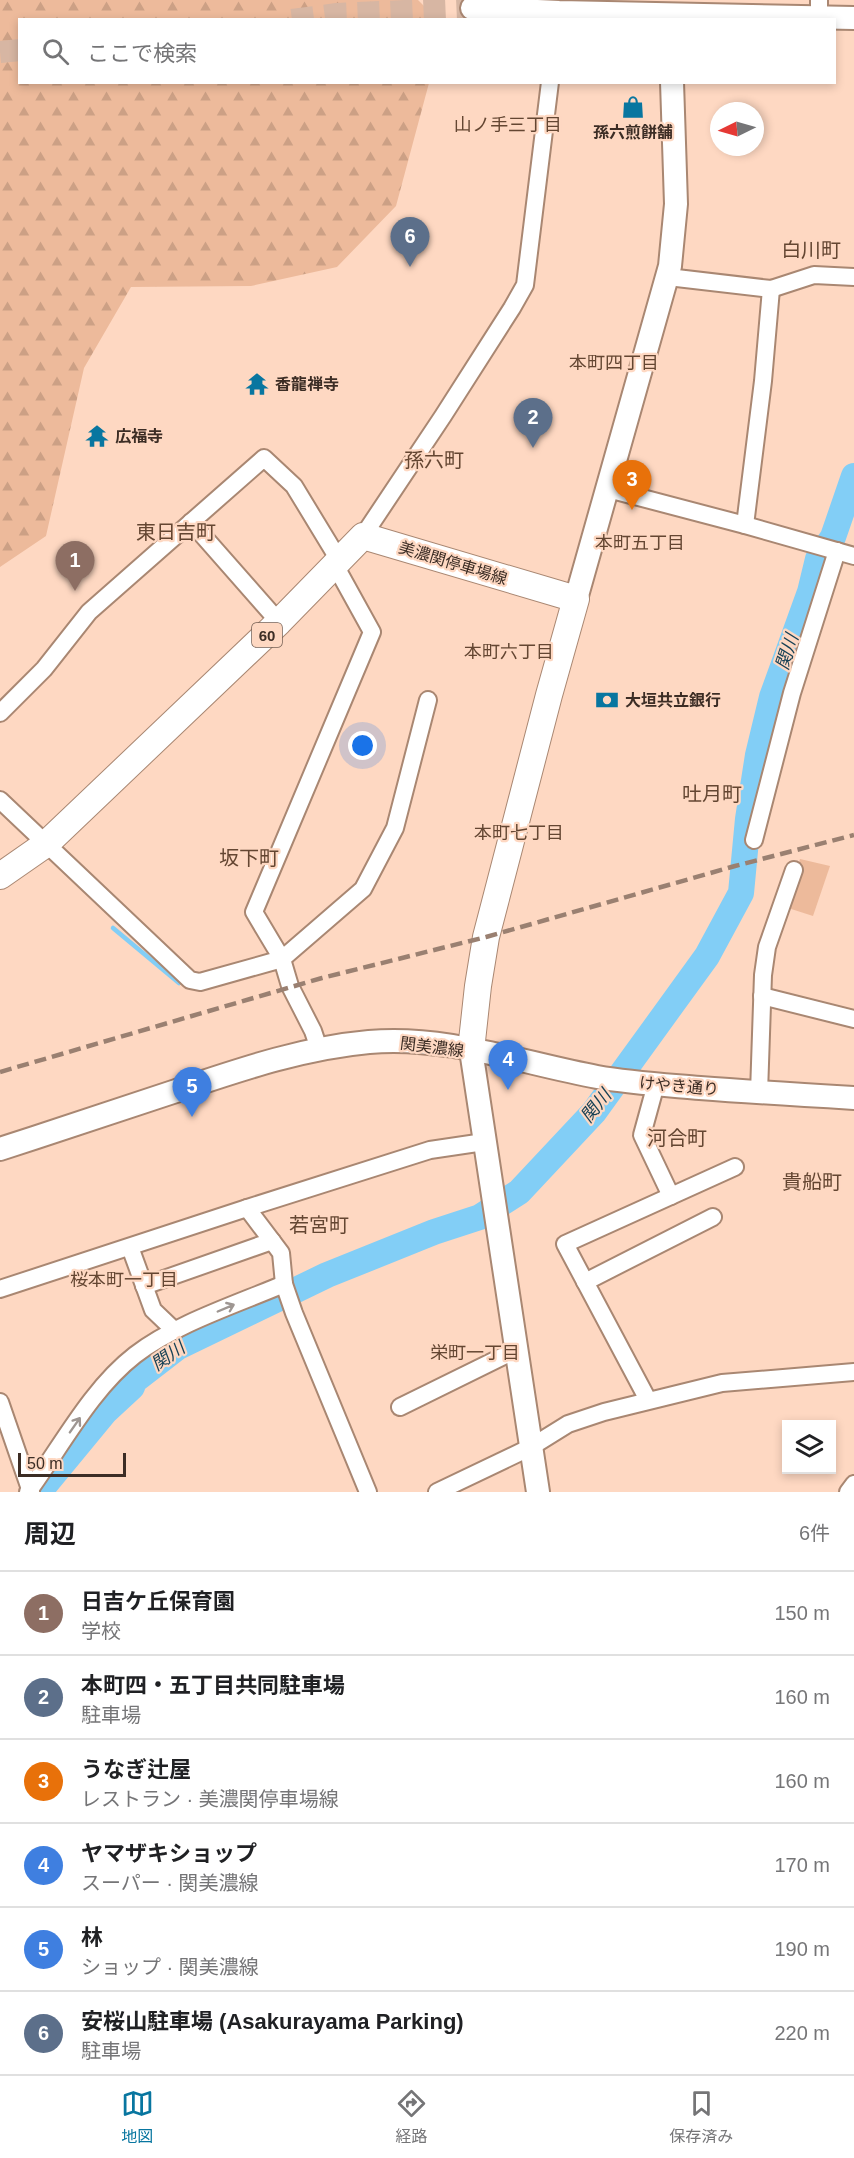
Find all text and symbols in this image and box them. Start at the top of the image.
search box [18,18,836,84]
icon: search [39,35,72,68]
text: ここで検索 [87,41,197,66]
shop icon: 孫六煎餅舗 [620,94,646,120]
north arrow [710,102,764,156]
district label: 山ノ手三丁目 [454,115,562,135]
place label: 孫六煎餅舗 [593,124,673,141]
pin: 6 [390,218,430,267]
district label: 白川町 [781,239,841,261]
district label: 本町四丁目 [569,353,659,373]
temple icon: 香龍禅寺 [244,371,270,397]
place label: 香龍禅寺 [275,376,339,393]
pin: 2 [514,398,552,448]
temple icon: 広福寺 [84,423,110,449]
place label: 広福寺 [115,428,163,445]
district label: 孫六町 [404,449,464,471]
pin: 3 [612,460,652,510]
district label: 東日吉町 [136,521,216,543]
district label: 本町五丁目 [595,533,685,553]
street label: 美濃関停車場線 [397,538,509,588]
pin: 1 [56,542,94,591]
road number: 60 [252,623,282,647]
water label: 関川 [772,630,803,672]
district label: 本町六丁目 [464,642,554,662]
bank icon: 大垣共立銀行 [594,687,620,713]
place label: 大垣共立銀行 [625,692,721,709]
your location [348,731,377,760]
district label: 吐月町 [682,783,742,805]
district label: 本町七丁目 [474,823,564,843]
district label: 坂下町 [219,847,279,869]
street label: 関美濃線 [399,1035,465,1059]
pin: 4 [488,1040,528,1090]
pin: 5 [172,1068,212,1117]
street label: けやき通り [638,1074,720,1098]
water label: 関川 [577,1084,616,1126]
district label: 河合町 [647,1127,707,1149]
district label: 貴船町 [782,1171,842,1193]
district label: 若宮町 [289,1214,349,1236]
district label: 桜本町一丁目 [70,1270,178,1290]
one-way arrow [217,1302,235,1313]
water label: 関川 [148,1336,190,1375]
district label: 栄町一丁目 [430,1343,520,1363]
one-way arrow [69,1417,81,1433]
map controls [782,1420,836,1474]
button: layers [782,1420,836,1474]
scale bar [18,1450,126,1478]
text: 50 m [27,1455,63,1472]
text: 周辺 [24,1519,76,1549]
text: 6件 [799,1522,830,1544]
text: 日吉ケ丘保育園 [81,1589,235,1614]
text: 1 [38,1602,49,1624]
text: 150 m [774,1602,830,1624]
text: 学校 [81,1620,121,1642]
text: 本町四・五丁目共同駐車場 [81,1673,345,1698]
text: 2 [38,1686,49,1708]
text: 160 m [774,1686,830,1708]
text: 駐車場 [81,1704,141,1726]
text: うなぎ辻屋 [81,1757,191,1782]
text: 3 [38,1770,49,1792]
text: 160 m [774,1770,830,1792]
text: レストラン · 美濃関停車場線 [81,1788,339,1810]
text: ヤマザキショップ [81,1841,257,1866]
text: 4 [38,1854,49,1876]
text: 170 m [774,1854,830,1876]
text: スーパー · 関美濃線 [81,1872,259,1894]
text: 林 [81,1925,103,1950]
text: 5 [38,1938,49,1960]
text: 190 m [774,1938,830,1960]
text: ショップ · 関美濃線 [81,1956,259,1978]
text: 安桜山駐車場 (Asakurayama Parking) [81,2009,464,2034]
text: 6 [38,2022,49,2044]
text: 220 m [774,2022,830,2044]
text: 駐車場 [81,2040,141,2062]
tab: 地図 [121,2087,154,2147]
tab: 経路 [395,2087,428,2147]
tab: 保存済み [669,2087,733,2147]

